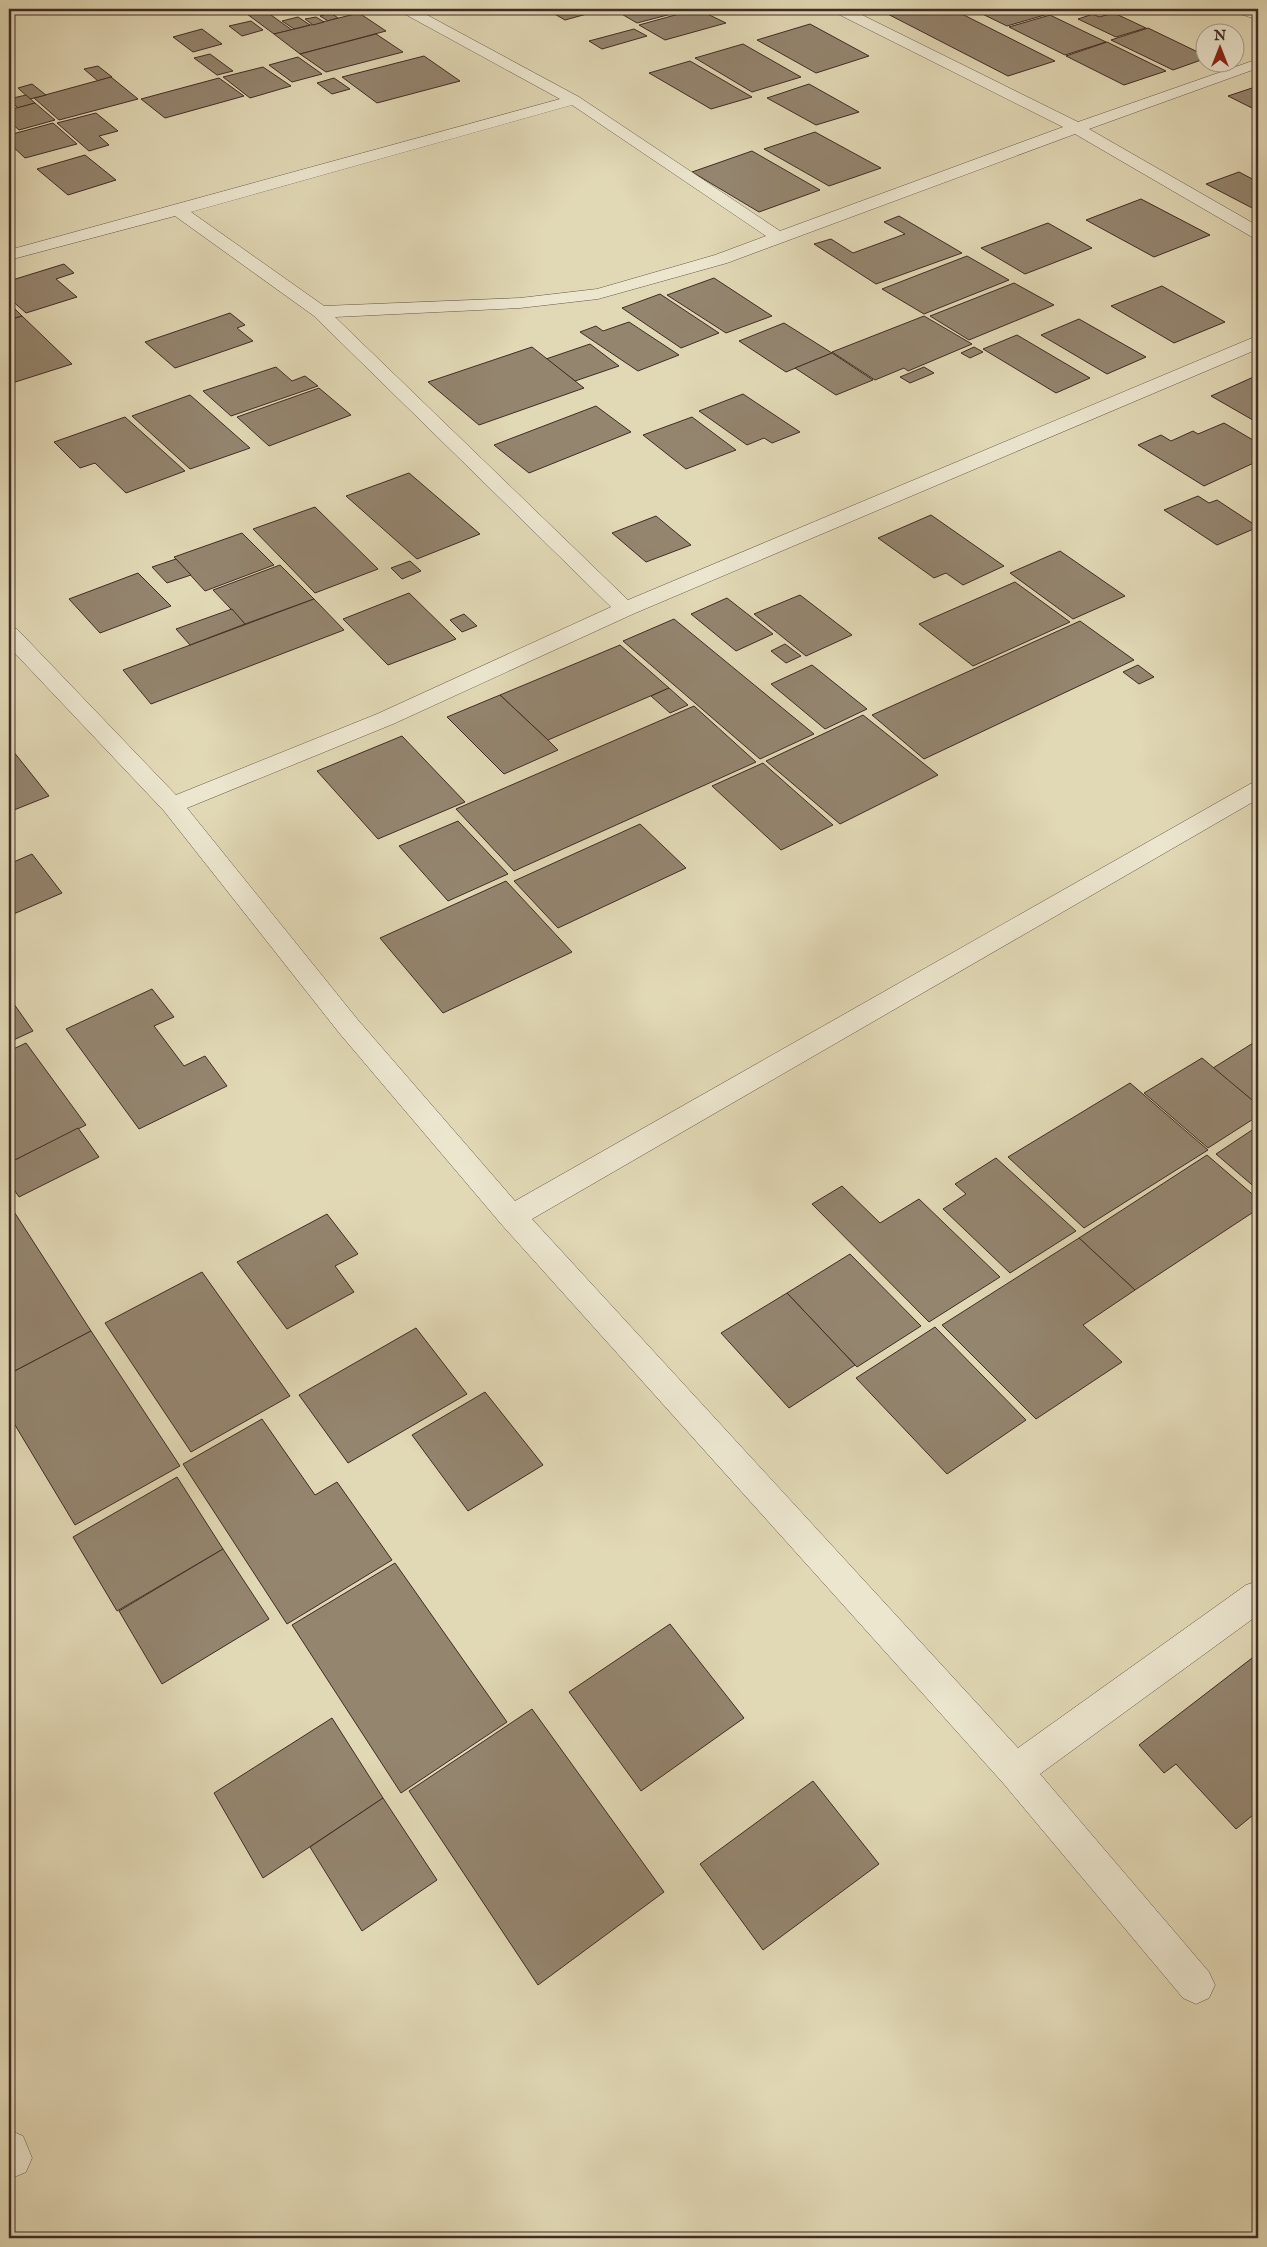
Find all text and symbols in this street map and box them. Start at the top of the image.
north arrow [1194,22,1244,72]
text: N [1213,27,1226,45]

